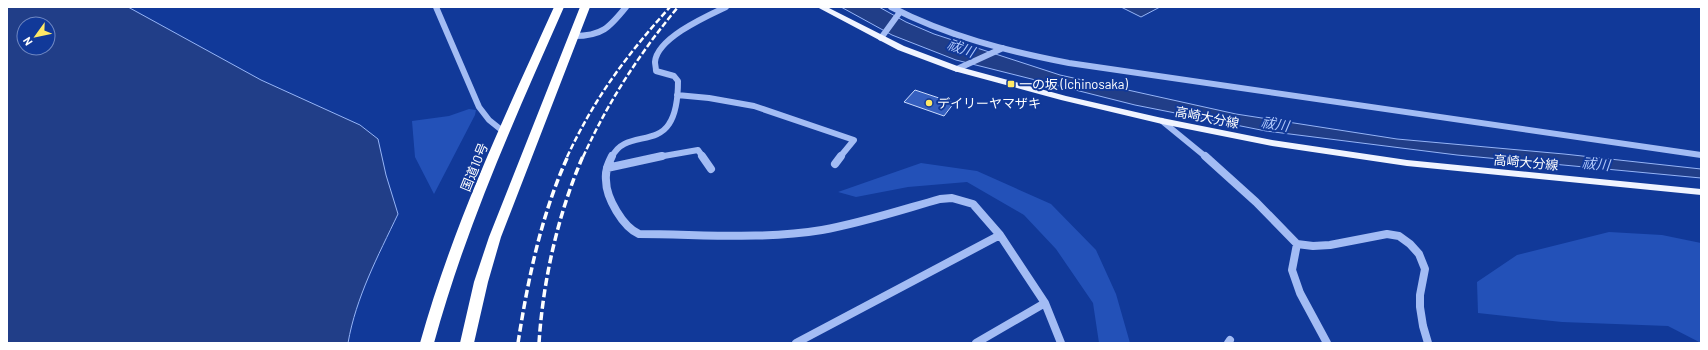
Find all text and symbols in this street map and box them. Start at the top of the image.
north arrow [16,16,56,56]
text: N [20,35,35,48]
water label: 祓川 [945,35,979,61]
place label: 一の坂 (Ichinosaka) [1019,76,1128,92]
marker: 一の坂 (Ichinosaka) [1006,79,1016,89]
place label: デイリーヤマザキ [937,95,1041,111]
marker: デイリーヤマザキ [924,98,934,108]
street label: 高崎大分線 [1174,103,1240,131]
water label: 祓川 [1260,113,1292,134]
street label: 国道10号 [457,140,491,194]
street label: 高崎大分線 [1493,151,1559,173]
water label: 祓川 [1581,154,1613,173]

